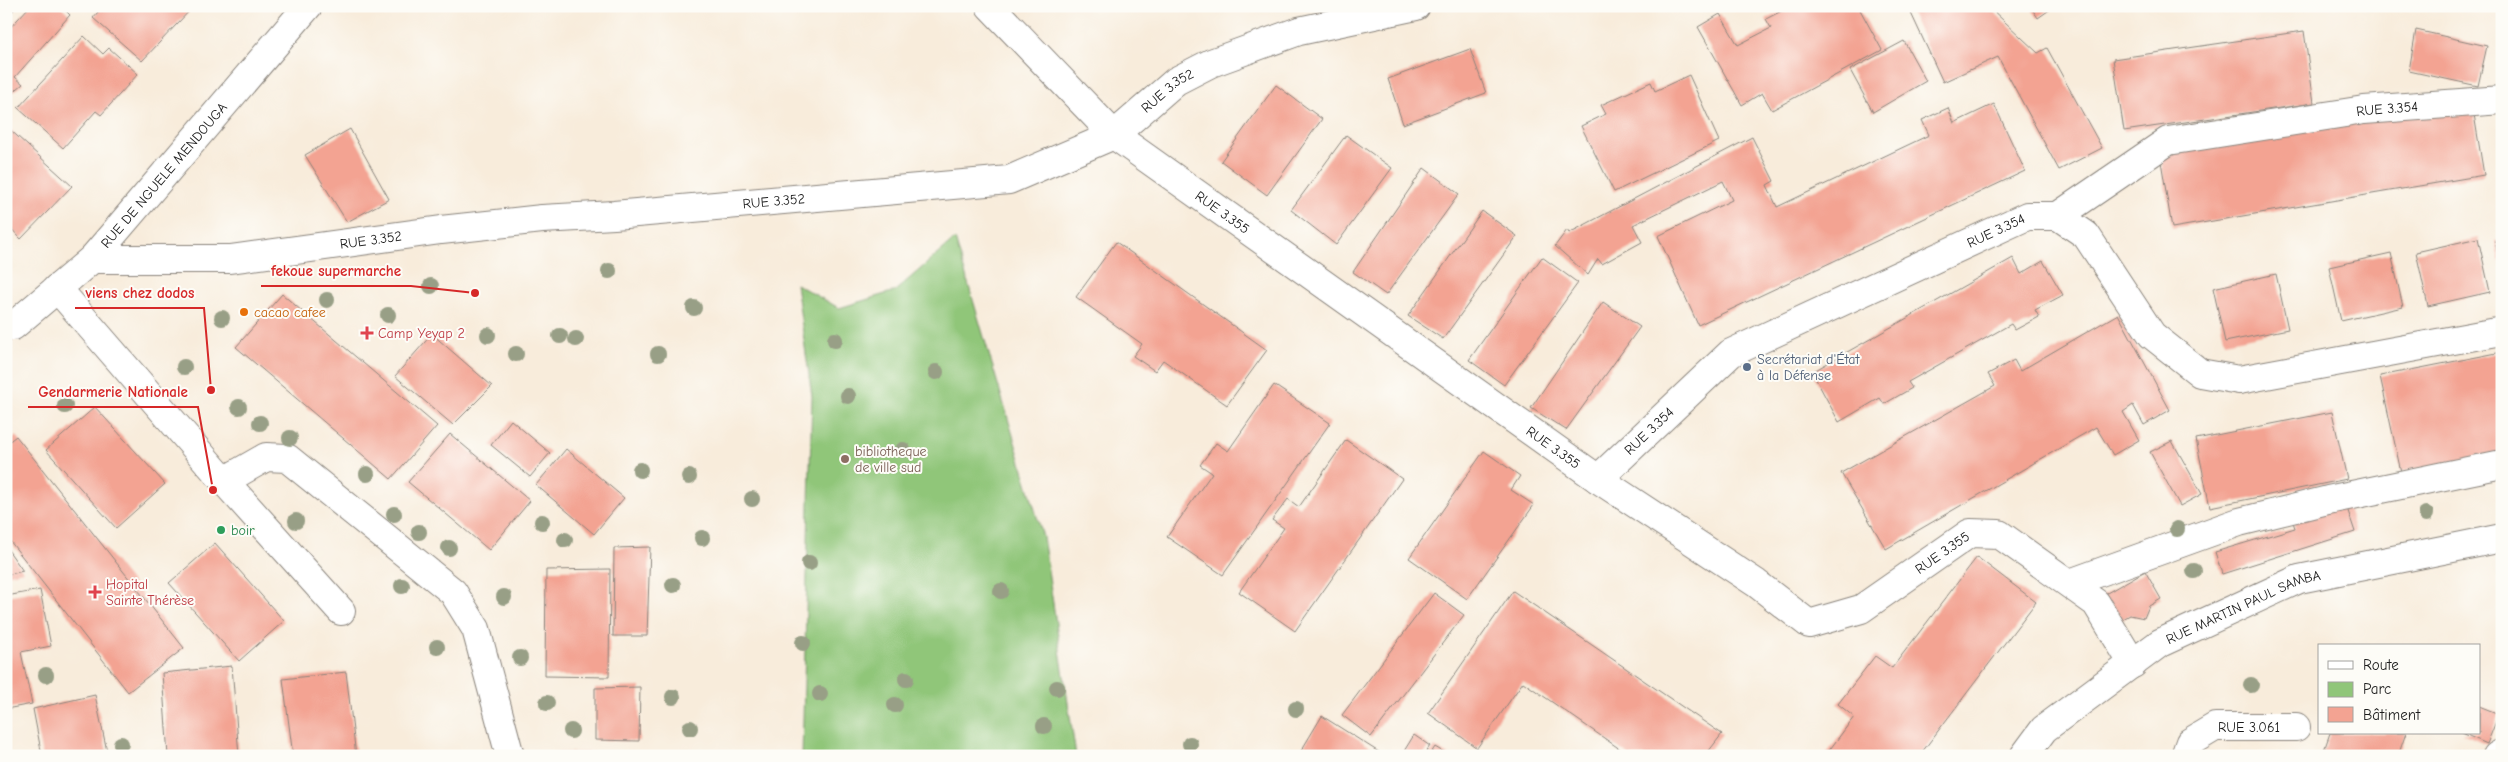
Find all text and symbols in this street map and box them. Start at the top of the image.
street label: RUE 3.352 [1137,65,1196,116]
street label: RUE 3.354 [2355,98,2419,120]
street label: RUE DE NGUELE MENDOUGA [97,99,230,251]
street label: RUE 3.355 [1192,187,1253,237]
street label: RUE 3.352 [742,190,806,212]
street label: RUE 3.354 [1964,210,2028,251]
street label: RUE 3.352 [339,227,403,252]
callout: fekoue supermarche [261,256,411,286]
text: fekoue supermarche [270,262,401,280]
callout: viens chez dodos [75,278,204,308]
text: viens chez dodos [85,284,194,302]
place label: cacao cafee [254,304,326,321]
marker: cacao cafee [238,306,250,318]
place label: Camp Yeyap 2 [378,325,465,342]
marker: Camp Yeyap 2 [360,326,374,340]
place label: Secrétariat d'État à la Défense [1757,351,1861,384]
marker: Secrétariat d'État à la Défense [1741,361,1753,373]
callout: Gendarmerie Nationale [28,377,198,407]
text: Gendarmerie Nationale [38,383,188,401]
street label: RUE 3.354 [1621,403,1677,458]
street label: RUE 3.355 [1523,422,1584,472]
place label: bibliotheque de ville sud [855,443,927,476]
marker: bibliotheque de ville sud [839,453,851,465]
place label: boir [231,522,255,539]
marker: boir [215,524,227,536]
street label: RUE 3.355 [1912,527,1973,577]
street label: RUE MARTIN PAUL SAMBA [2163,566,2322,648]
place label: Hopital Sainte Thérèse [106,576,194,609]
marker: Hopital Sainte Thérèse [88,585,102,599]
legend [2318,644,2480,734]
text: Route [2363,656,2399,674]
text: Parc [2363,680,2391,698]
text: Bâtiment [2363,706,2421,724]
street label: RUE 3.061 [2218,719,2280,736]

